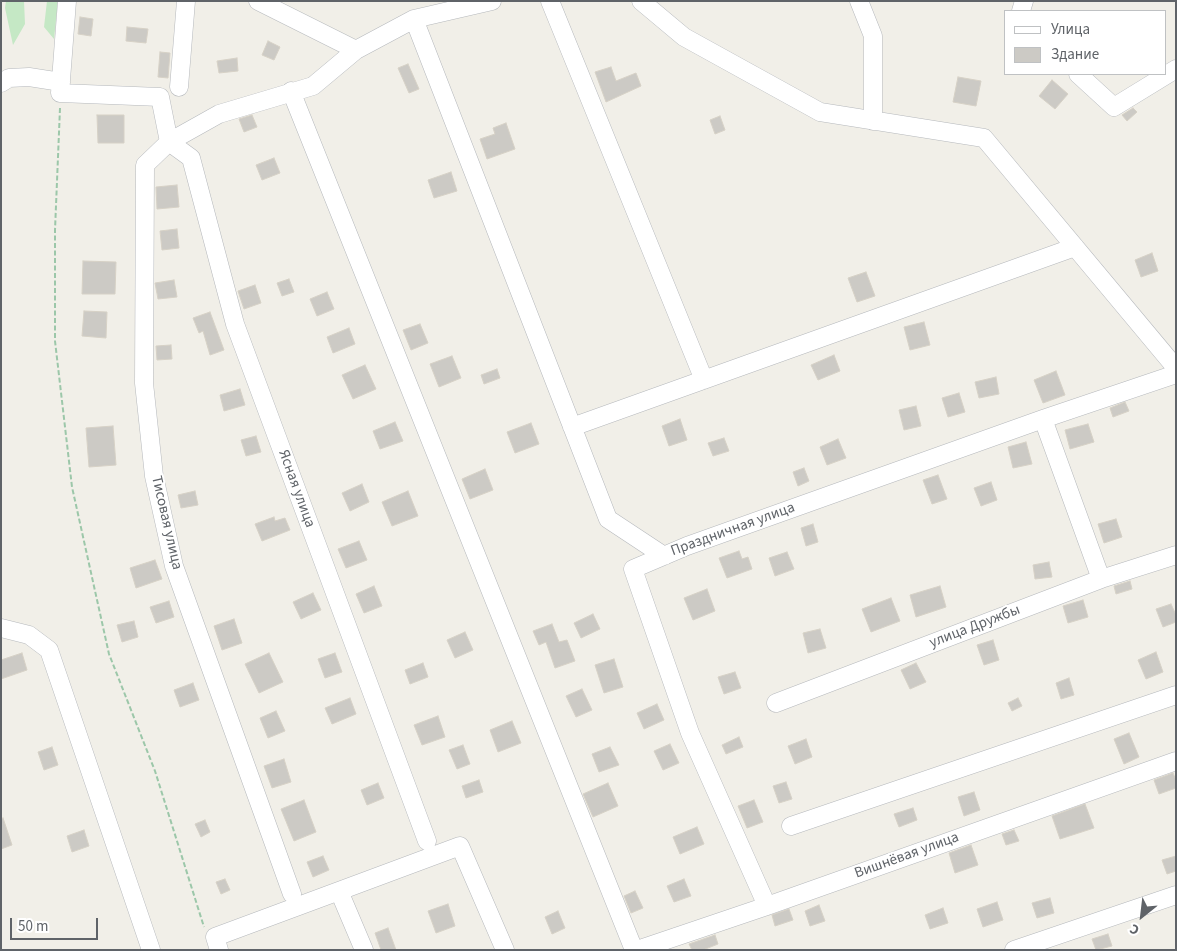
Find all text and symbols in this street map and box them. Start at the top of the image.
legend [1004,10,1167,75]
text: Улица [1051,19,1090,40]
text: Здание [1051,44,1099,65]
street label: Ясная улица [274,448,318,530]
street label: Тисовая улица [146,474,186,572]
street label: Праздничная улица [668,499,798,561]
street label: улица Дружбы [927,601,1023,653]
street label: Вишнёвая улица [852,829,962,883]
north arrow [1117,891,1167,941]
scale bar [12,908,100,940]
text: 50 m [18,916,48,937]
text: С [1126,918,1143,940]

